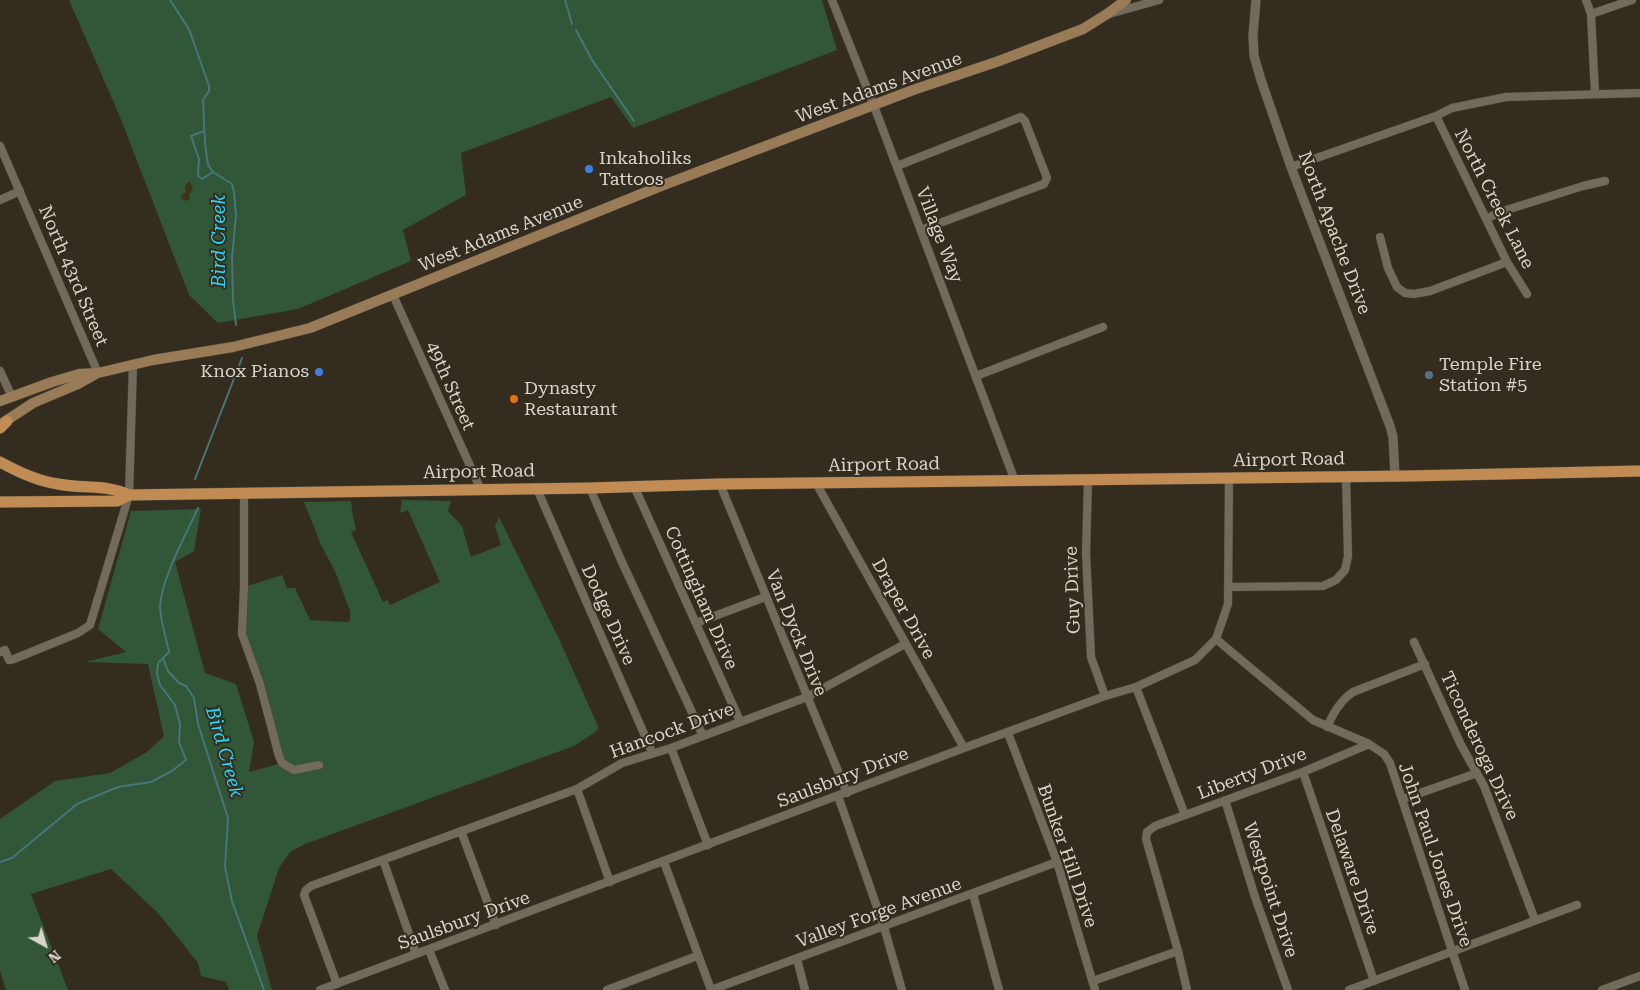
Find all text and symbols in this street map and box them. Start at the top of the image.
street label: West Adams Avenue [793,48,965,128]
street label: North Creek Lane [1449,125,1539,273]
place label: Inkaholiks Tattoos [599,148,691,190]
street label: North Apache Drive [1293,149,1375,317]
marker: Inkaholiks Tattoos [583,163,595,175]
street label: Village Way [911,184,967,286]
street label: West Adams Avenue [416,191,586,277]
water label: Bird Creek [208,194,230,288]
street label: North 43rd Street [34,202,112,350]
street label: 49th Street [421,338,479,434]
place label: Temple Fire Station #5 [1439,354,1542,396]
place label: Knox Pianos [200,361,309,383]
marker: Knox Pianos [313,366,325,378]
marker: Temple Fire Station #5 [1423,369,1435,381]
place label: Dynasty Restaurant [524,378,617,420]
marker: Dynasty Restaurant [508,393,520,405]
street label: Airport Road [1233,448,1345,472]
street label: Airport Road [828,453,940,477]
street label: Airport Road [423,460,535,484]
street label: Cottingham Drive [660,523,742,673]
street label: Guy Drive [1061,546,1085,634]
street label: Draper Drive [867,555,939,663]
street label: Dodge Drive [576,561,640,669]
street label: Van Dyck Drive [761,567,831,699]
street label: Ticonderoga Drive [1435,668,1523,824]
street label: Hancock Drive [607,699,737,763]
water label: Bird Creek [200,704,248,800]
street label: Saulsbury Drive [774,743,912,813]
street label: Liberty Drive [1194,743,1310,805]
street label: John Paul Jones Drive [1393,760,1477,950]
street label: Bunker Hill Drive [1032,781,1102,931]
street label: Delaware Drive [1320,806,1384,938]
street label: Westpoint Drive [1238,820,1302,960]
street label: Valley Forge Avenue [794,873,964,953]
street label: Saulsbury Drive [395,887,533,955]
north arrow [20,920,70,970]
text: N [45,947,64,966]

